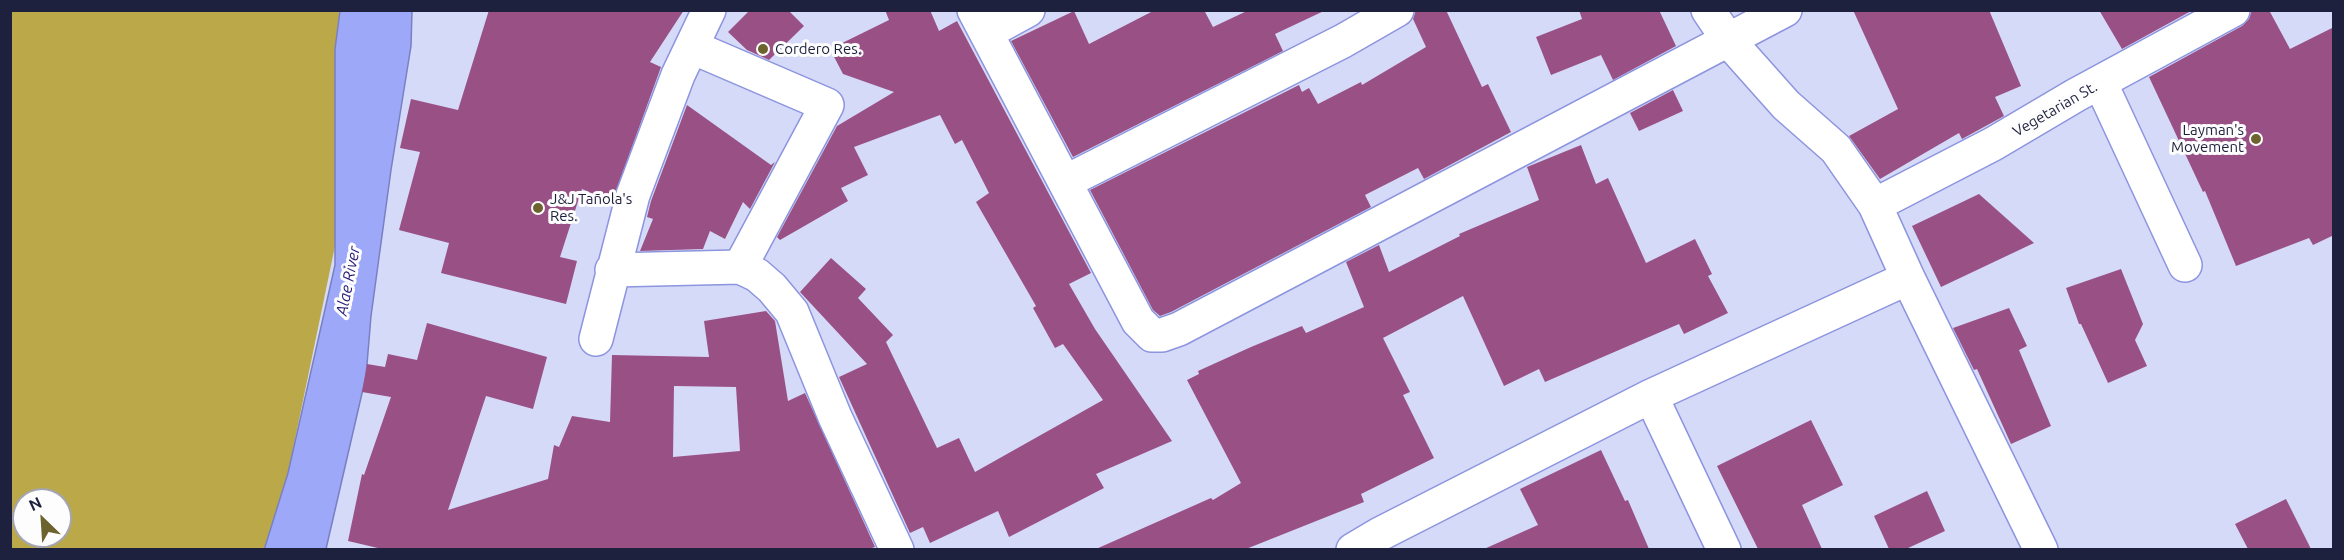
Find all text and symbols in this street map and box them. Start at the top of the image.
place label: Cordero Res. [775,40,861,58]
marker: Cordero Res. [756,42,770,56]
street label: Vegetarian St. [2010,78,2100,140]
place label: Layman's Movement [2171,121,2244,156]
marker: Layman's Movement [2249,132,2263,146]
place label: J&J Tañola's Res. [550,190,632,225]
marker: J&J Tañola's Res. [531,201,545,215]
water label: Alae River [332,245,364,317]
north arrow [12,488,72,548]
text: N [26,493,44,514]

